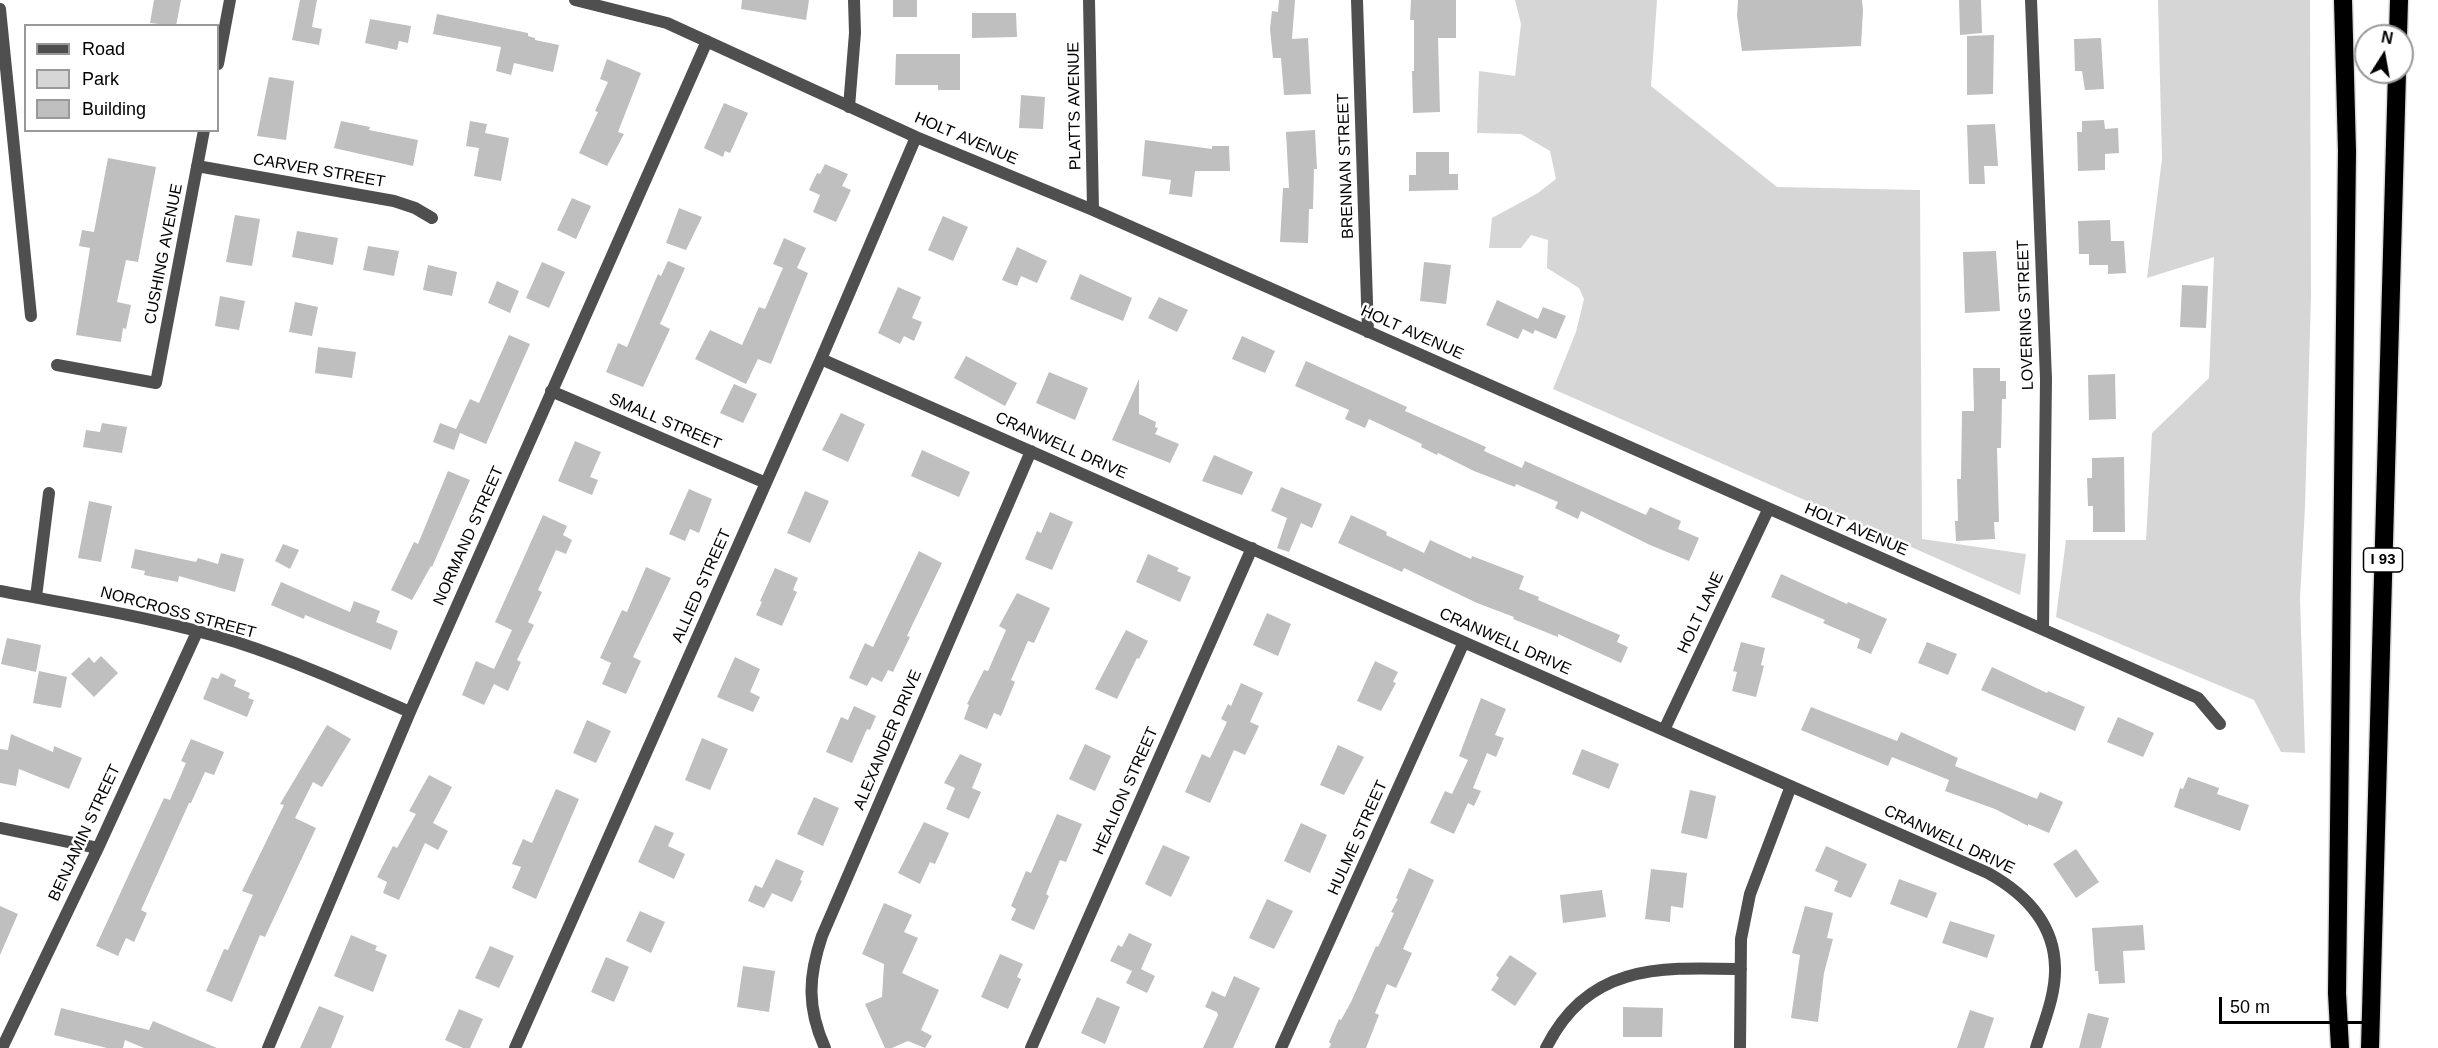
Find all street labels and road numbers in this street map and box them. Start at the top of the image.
street label: PLATTS AVENUE [1064,42,1086,170]
street label: BRENNAN STREET [1334,93,1358,239]
street label: HOLT AVENUE [911,109,1021,169]
street label: CARVER STREET [251,150,387,192]
street label: CUSHING AVENUE [141,182,187,326]
street label: LOVERING STREET [2014,240,2038,390]
street label: HOLT AVENUE [1358,302,1466,364]
street label: SMALL STREET [606,390,724,454]
street label: CRANWELL DRIVE [992,408,1130,484]
street label: NORMAND STREET [430,463,508,609]
street label: HOLT AVENUE [1801,500,1911,560]
street label: ALLIED STREET [668,526,736,646]
road number: I 93 [2364,548,2402,572]
street label: HOLT LANE [1674,569,1728,657]
street label: NORCROSS STREET [98,583,258,643]
street label: CRANWELL DRIVE [1436,604,1574,680]
street label: ALEXANDER DRIVE [850,667,926,813]
street label: HEALION STREET [1089,724,1163,858]
street label: BENJAMIN STREET [45,762,125,904]
street label: HULME STREET [1324,778,1392,898]
street label: CRANWELL DRIVE [1880,801,2018,879]

